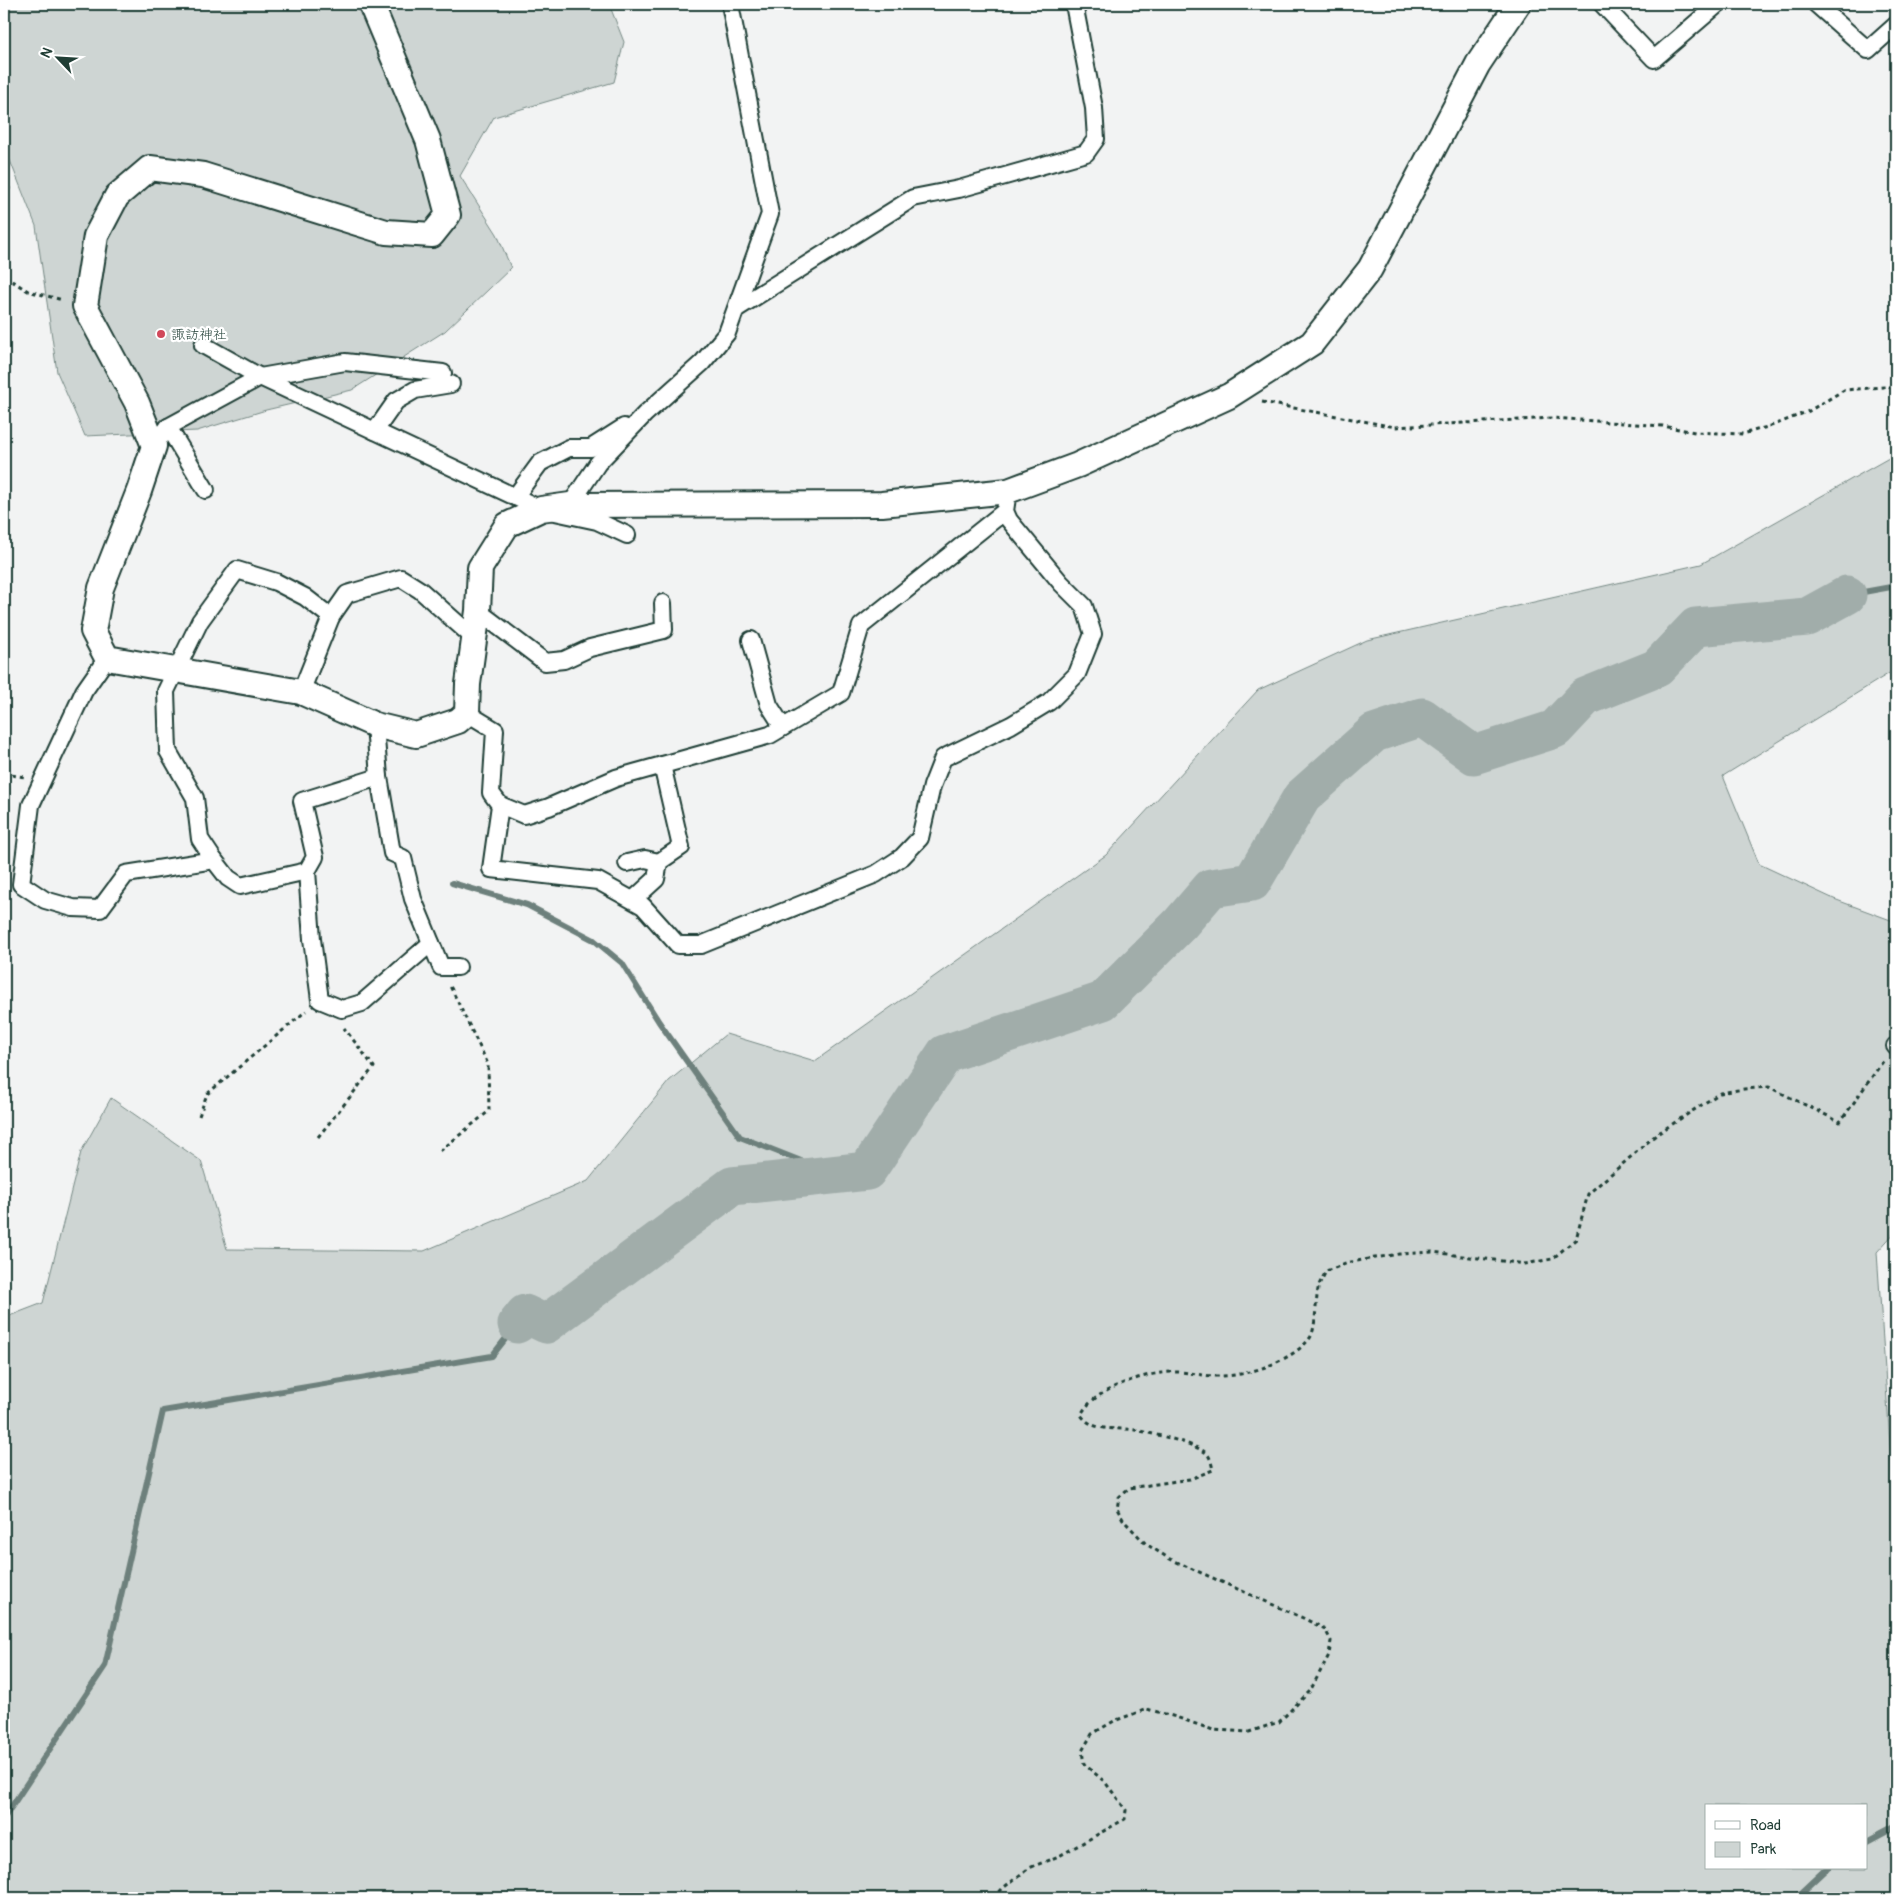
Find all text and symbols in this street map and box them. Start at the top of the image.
north arrow [32,32,82,82]
text: N [37,45,56,61]
place label: 諏訪神社 [171,326,227,343]
marker: 諏訪神社 [155,328,167,340]
legend [1705,1804,1868,1870]
text: Road [1750,1816,1781,1835]
text: Park [1750,1840,1777,1859]

